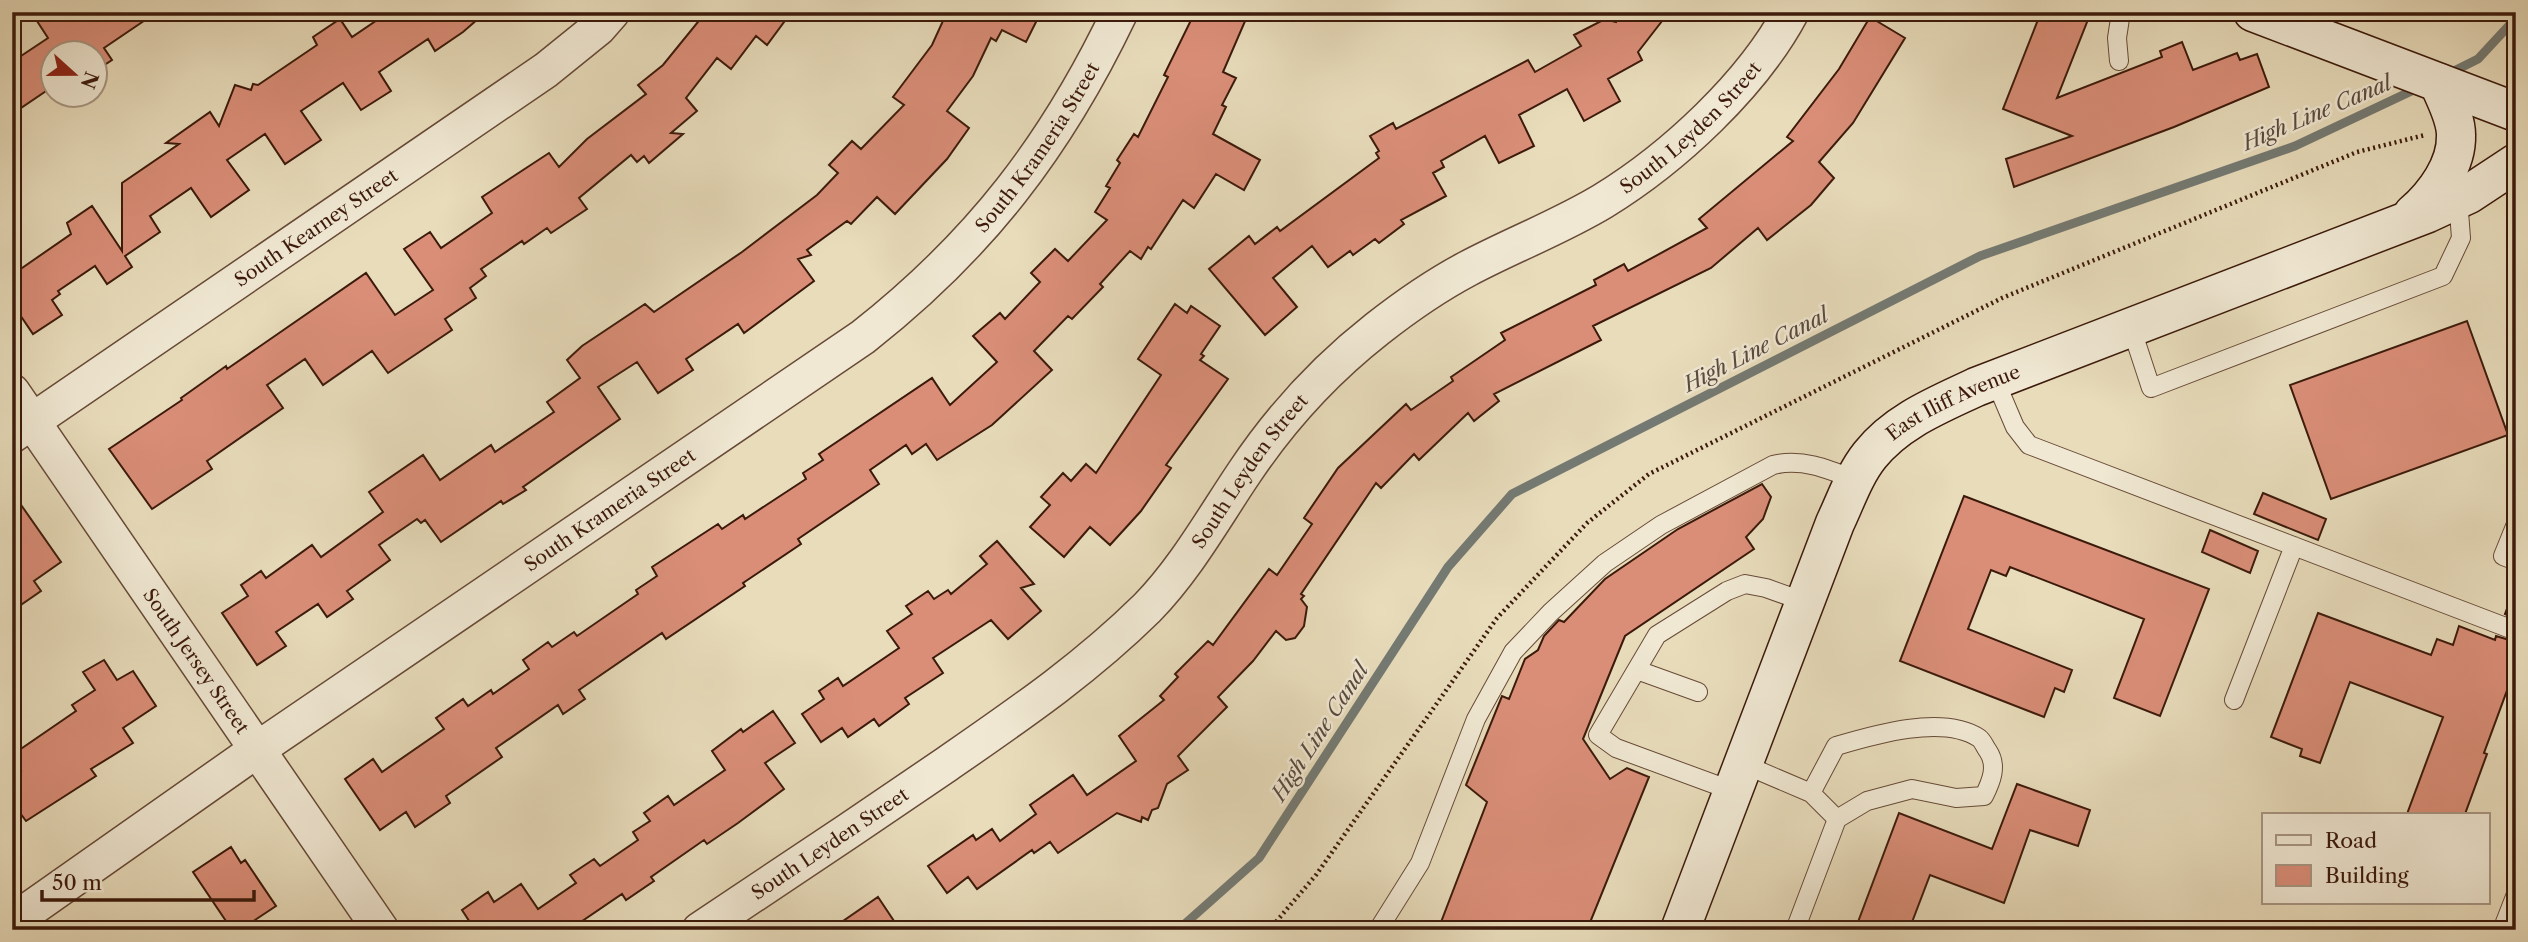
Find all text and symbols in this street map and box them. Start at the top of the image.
north arrow [38,38,108,108]
street label: South Leyden Street [1616,57,1766,199]
street label: South Krameria Street [970,58,1104,237]
text: N [76,68,103,92]
water label: High Line Canal [2237,69,2397,156]
street label: South Kearney Street [230,164,402,292]
water label: High Line Canal [1677,301,1835,398]
street label: East Iliff Avenue [1882,360,2023,445]
street label: South Leyden Street [1187,389,1313,553]
street label: South Krameria Street [520,444,700,576]
street label: South Jersey Street [138,584,254,738]
water label: High Line Canal [1265,656,1375,807]
street label: South Leyden Street [747,783,913,905]
legend [2262,813,2490,904]
text: Road [2325,828,2377,853]
scale bar [42,858,254,902]
text: Building [2325,863,2410,888]
text: 50 m [52,870,102,895]

